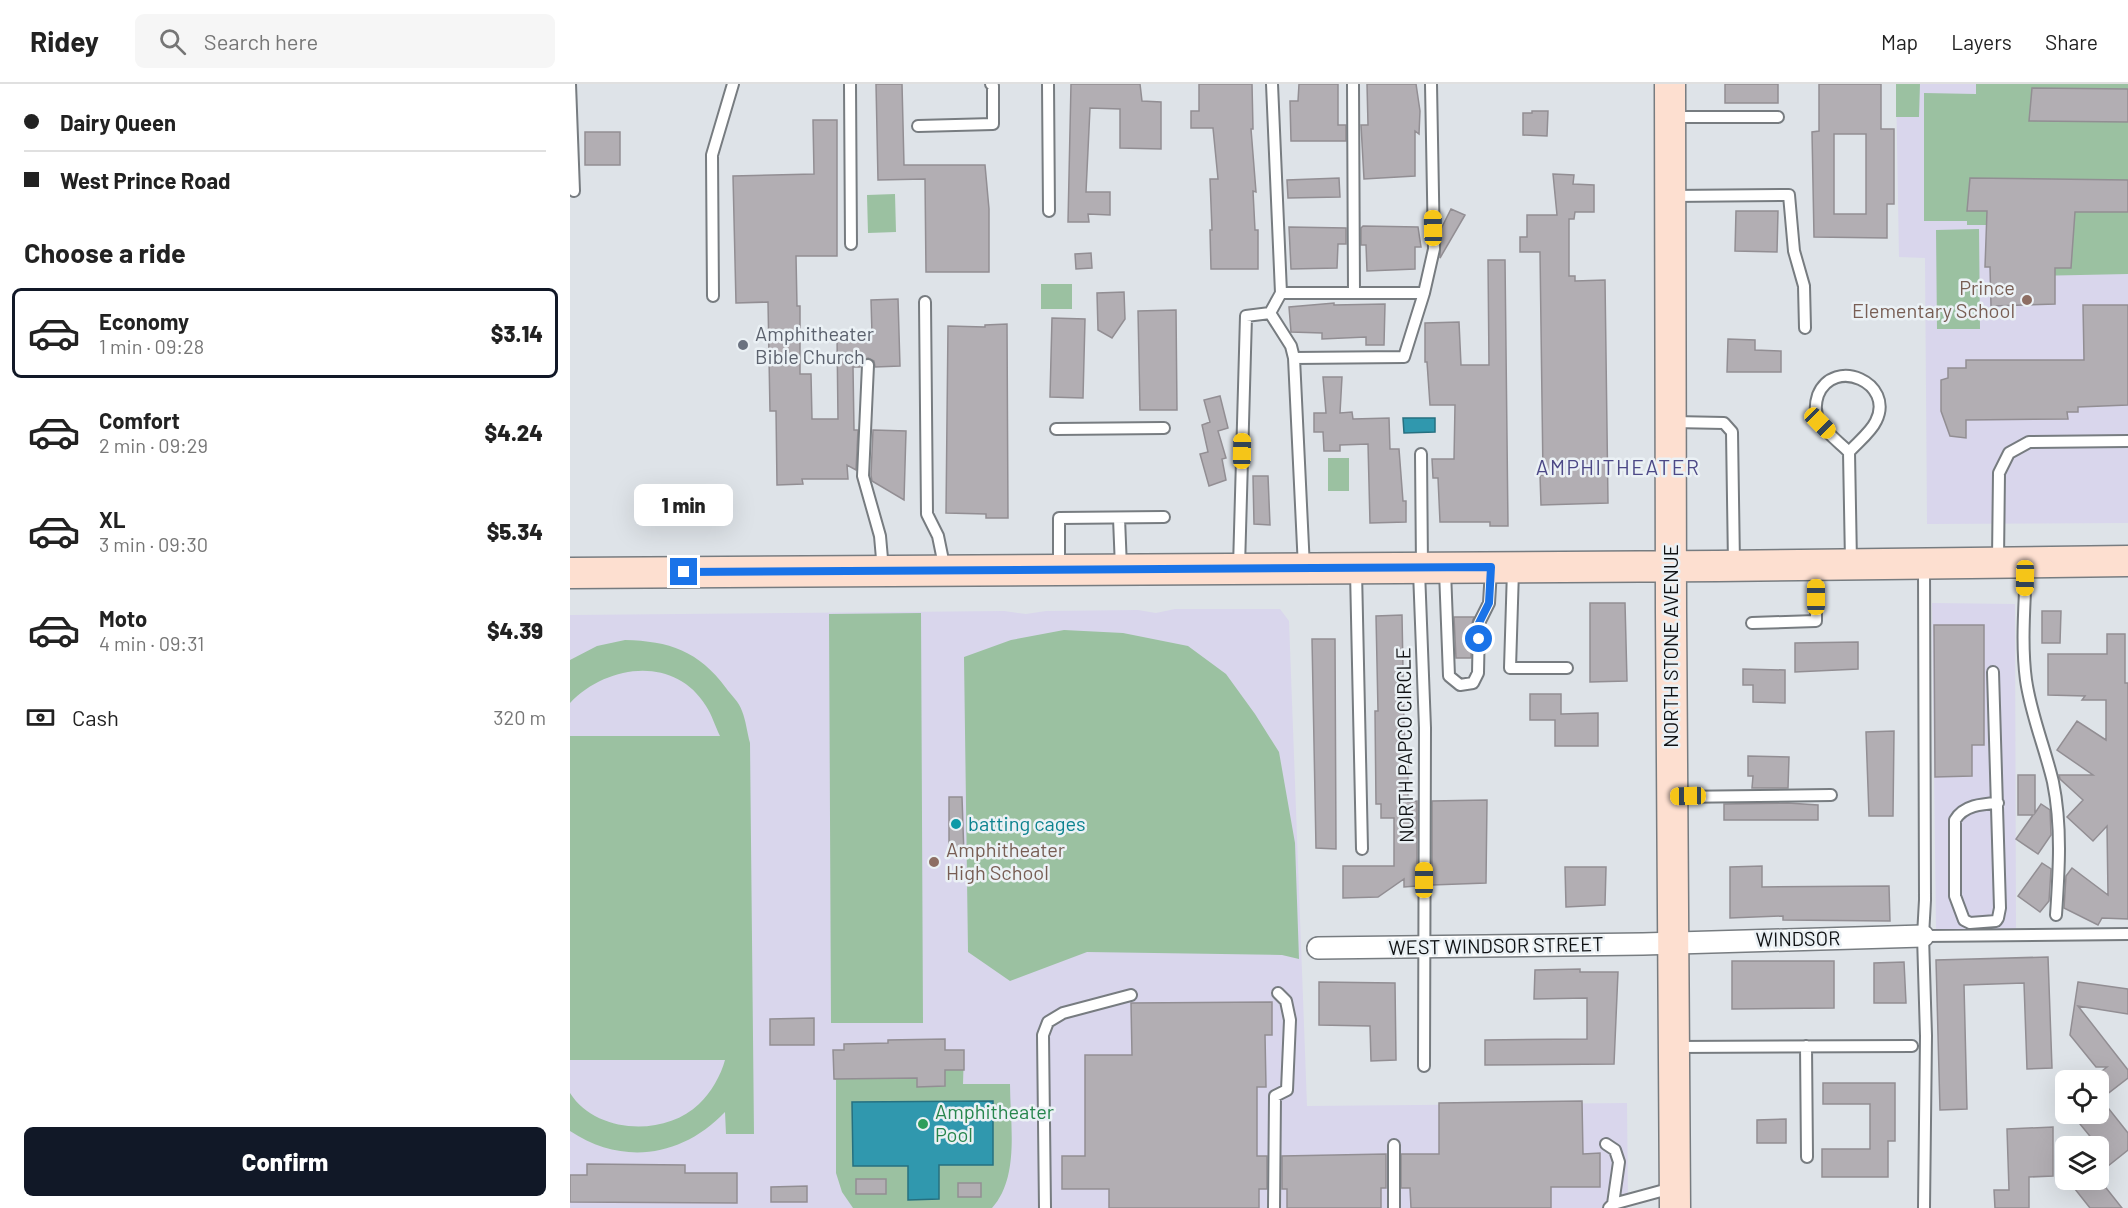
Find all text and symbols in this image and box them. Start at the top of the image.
search box [135,14,555,68]
text: Ridey [30,24,99,58]
icon: search [156,25,189,58]
text: Search here [204,28,318,54]
text: Map [1881,29,1918,54]
text: Layers [1951,29,2012,54]
text: Share [2045,29,2098,54]
text: Dairy Queen [60,109,176,135]
text: West Prince Road [60,167,230,193]
car [1424,210,1442,246]
text: Choose a ride [24,236,186,268]
place label: Prince Elementary School [1852,275,2015,322]
marker: Prince Elementary School [2020,293,2034,307]
icon: car [27,306,81,360]
text: Economy [99,308,189,334]
text: $3.14 [491,320,543,346]
place label: Amphitheater Bible Church [755,321,874,368]
text: 1 min · 09:28 [99,334,204,358]
marker: Amphitheater Bible Church [736,338,750,352]
car [1801,404,1839,442]
icon: car [27,405,81,459]
text: Comfort [99,407,180,433]
text: $4.24 [485,419,543,445]
text: 2 min · 09:29 [99,433,208,457]
car [1233,433,1251,469]
district label: AMPHITHEATER [1536,454,1700,479]
callout: 1 min [634,485,734,527]
text: 1 min [662,493,705,517]
icon: car [27,504,81,558]
text: XL [99,506,125,532]
text: $5.34 [487,518,543,544]
text: 3 min · 09:30 [99,532,208,556]
street label: NORTH STONE AVENUE [1658,544,1682,748]
route end [670,558,697,585]
car [2016,560,2034,596]
car [1807,579,1825,615]
icon: car [27,603,81,657]
text: Moto [99,605,147,631]
text: $4.39 [487,617,543,643]
route start [1465,625,1492,652]
text: 4 min · 09:31 [99,631,204,655]
street label: NORTH PAPCO CIRCLE [1390,647,1418,843]
icon: cash [24,701,57,734]
text: Cash [72,704,119,730]
text: 320 m [493,705,546,729]
car [1670,787,1706,805]
place label: batting cages [968,811,1086,835]
marker: batting cages [949,817,963,831]
place label: Amphitheater High School [946,837,1065,884]
marker: Amphitheater High School [927,855,941,869]
car [1415,862,1433,898]
street label: WINDSOR [1755,925,1841,951]
street label: WEST WINDSOR STREET [1388,931,1604,959]
map controls [2055,1070,2109,1190]
button: locate [2055,1070,2109,1124]
place label: Amphitheater Pool [935,1099,1054,1146]
marker: Amphitheater Pool [916,1117,930,1131]
button: Confirm [24,1127,546,1196]
button: layers [2055,1136,2109,1190]

